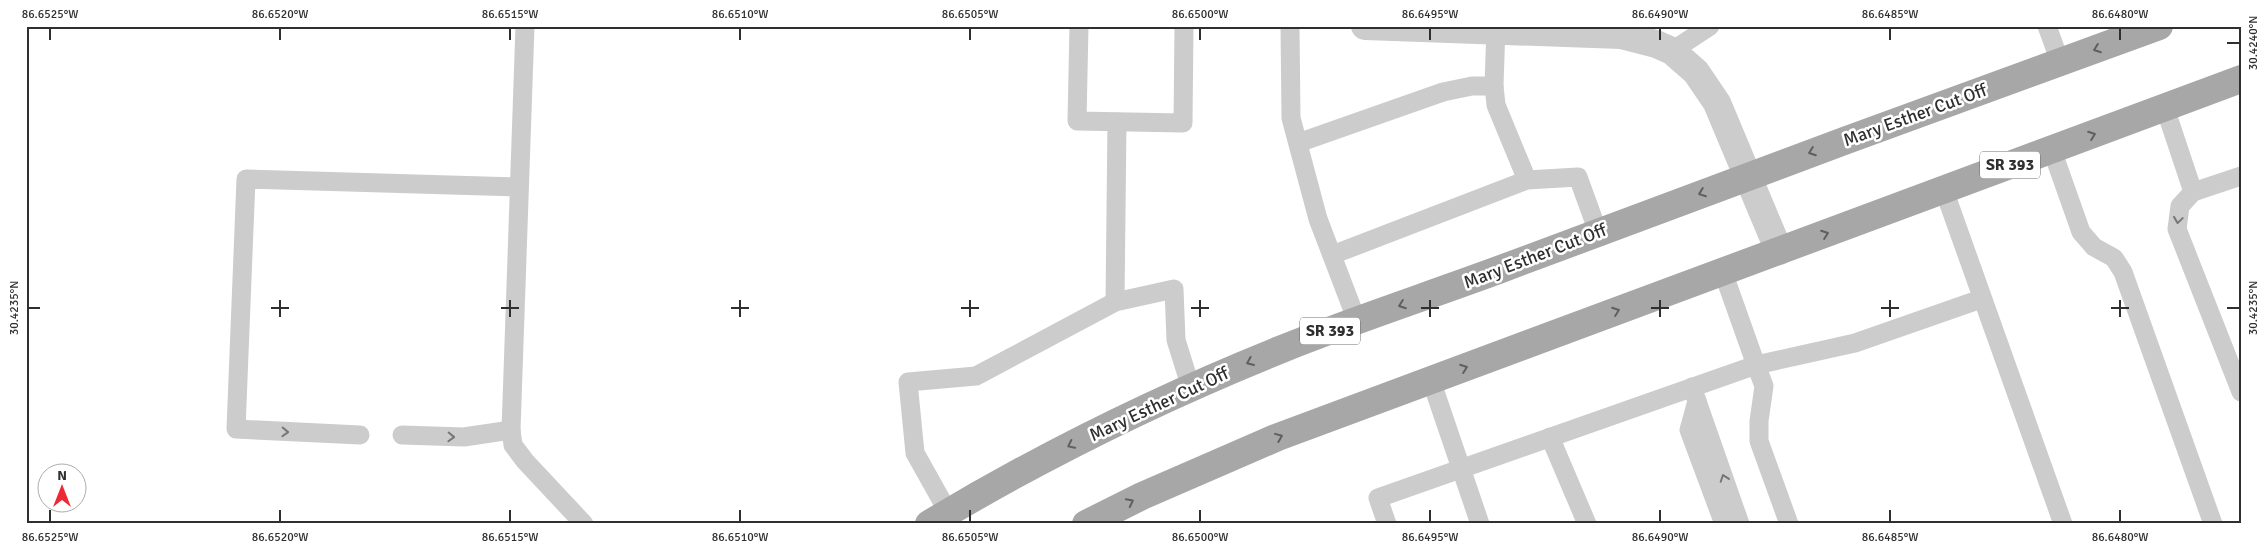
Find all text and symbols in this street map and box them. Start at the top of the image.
text: 86.6525°W [22,7,78,22]
text: 86.6520°W [252,7,308,22]
text: 86.6515°W [482,7,538,22]
text: 86.6510°W [712,7,768,22]
text: 86.6505°W [942,7,998,22]
text: 86.6500°W [1172,7,1228,22]
text: 86.6495°W [1402,7,1458,22]
text: 86.6490°W [1632,7,1688,22]
text: 86.6485°W [1862,7,1918,22]
text: 86.6480°W [2092,7,2148,22]
text: 30.4240°N [2246,16,2261,70]
one-way arrow [2093,43,2101,53]
street label: Mary Esther Cut Off [1840,78,1991,151]
one-way arrow [2087,131,2096,141]
one-way arrow [1809,146,1817,156]
road number: SR 393 [1980,152,2040,178]
one-way arrow [1698,187,1707,197]
one-way arrow [2174,216,2184,225]
street label: Mary Esther Cut Off [1460,218,1611,293]
one-way arrow [1820,230,1829,240]
text: 30.4235°N [7,281,22,335]
text: 30.4235°N [2246,281,2261,335]
one-way arrow [1398,299,1407,309]
one-way arrow [1611,307,1620,317]
road number: SR 393 [1300,318,1360,344]
one-way arrow [1246,356,1255,367]
street label: Mary Esther Cut Off [1086,361,1233,446]
one-way arrow [1459,364,1468,374]
one-way arrow [281,426,289,437]
one-way arrow [448,432,455,442]
one-way arrow [1274,433,1283,443]
one-way arrow [1067,439,1076,449]
north arrow [38,462,88,512]
text: N [57,467,67,484]
one-way arrow [1720,474,1730,482]
one-way arrow [1125,498,1134,508]
text: 86.6525°W [22,530,78,545]
text: 86.6520°W [252,530,308,545]
text: 86.6515°W [482,530,538,545]
text: 86.6510°W [712,530,768,545]
text: 86.6505°W [942,530,998,545]
text: 86.6500°W [1172,530,1228,545]
text: 86.6495°W [1402,530,1458,545]
text: 86.6490°W [1632,530,1688,545]
text: 86.6485°W [1862,530,1918,545]
text: 86.6480°W [2092,530,2148,545]

